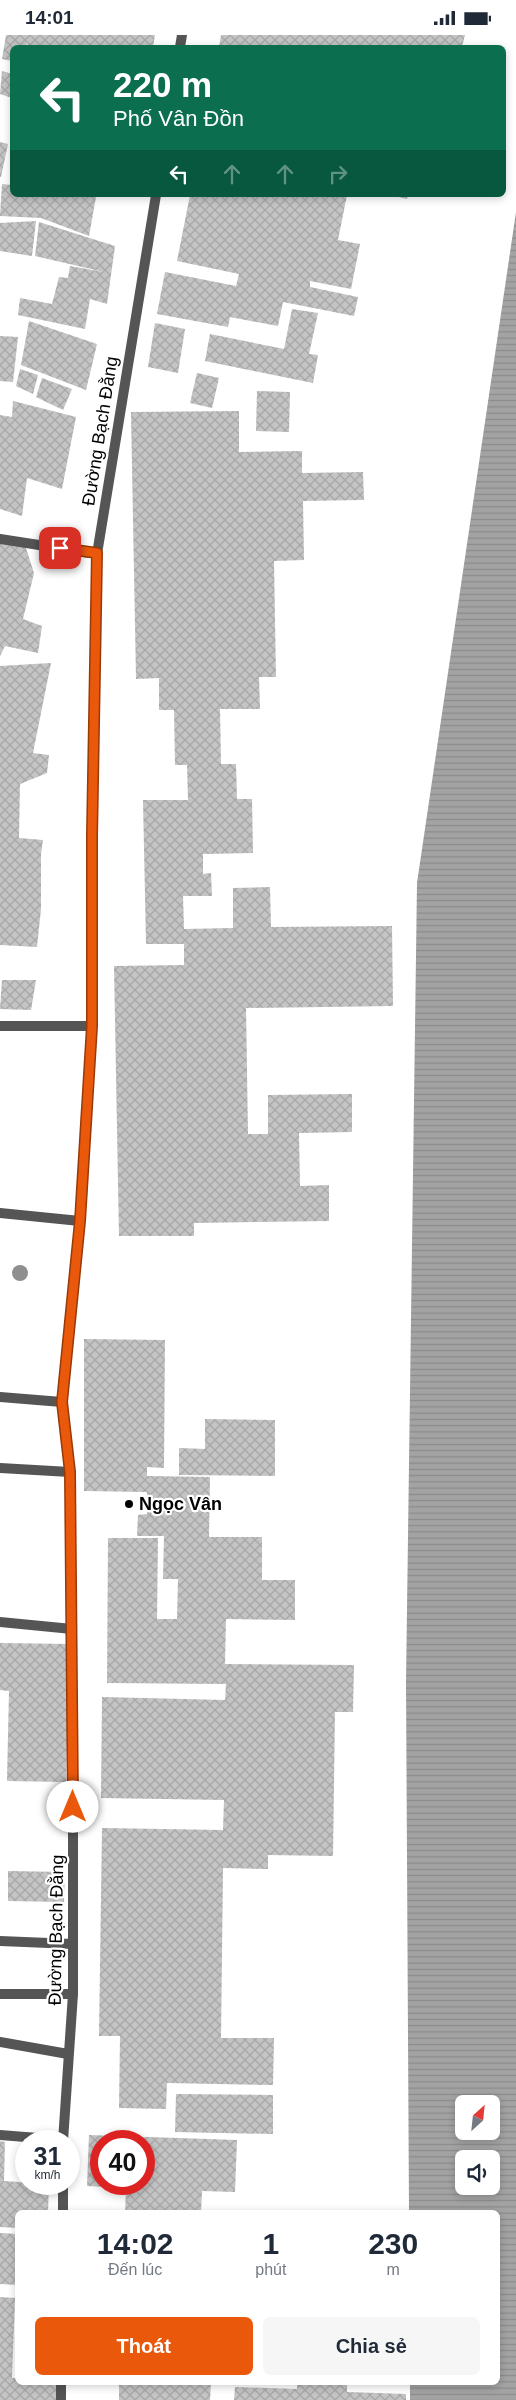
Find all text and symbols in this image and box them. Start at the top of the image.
text: 14:01 [25,7,74,28]
icon: left [30,65,95,130]
text: 220 m [113,65,212,104]
text: Phố Vân Đồn [113,106,244,131]
icon: left [165,160,193,188]
icon: ahead [218,160,246,188]
icon: ahead [271,160,299,188]
icon: right [324,160,352,188]
street label: Đường Bạch Đằng [77,355,122,507]
pin [39,527,81,569]
icon: arrive [46,534,74,562]
place label: Ngọc Vân [139,1494,222,1514]
marker: Ngọc Vân [123,1498,135,1510]
position arrow [46,1780,98,1832]
street label: Đường Bạch Đằng [44,1854,67,2006]
north arrow [455,2095,500,2140]
map controls [455,2095,500,2195]
speed limit sign: 40 [90,2130,155,2195]
text: 31 [34,2142,61,2170]
button: sound [455,2150,500,2195]
text: km/h [34,2168,61,2182]
text: 14:02 [97,2227,174,2260]
text: 1 [262,2227,279,2260]
text: 230 [368,2227,418,2260]
text: Đến lúc [108,2261,162,2278]
text: phút [255,2261,286,2278]
text: m [387,2261,400,2278]
button: Thoát [35,2317,253,2375]
button: Chia sẻ [263,2317,480,2375]

